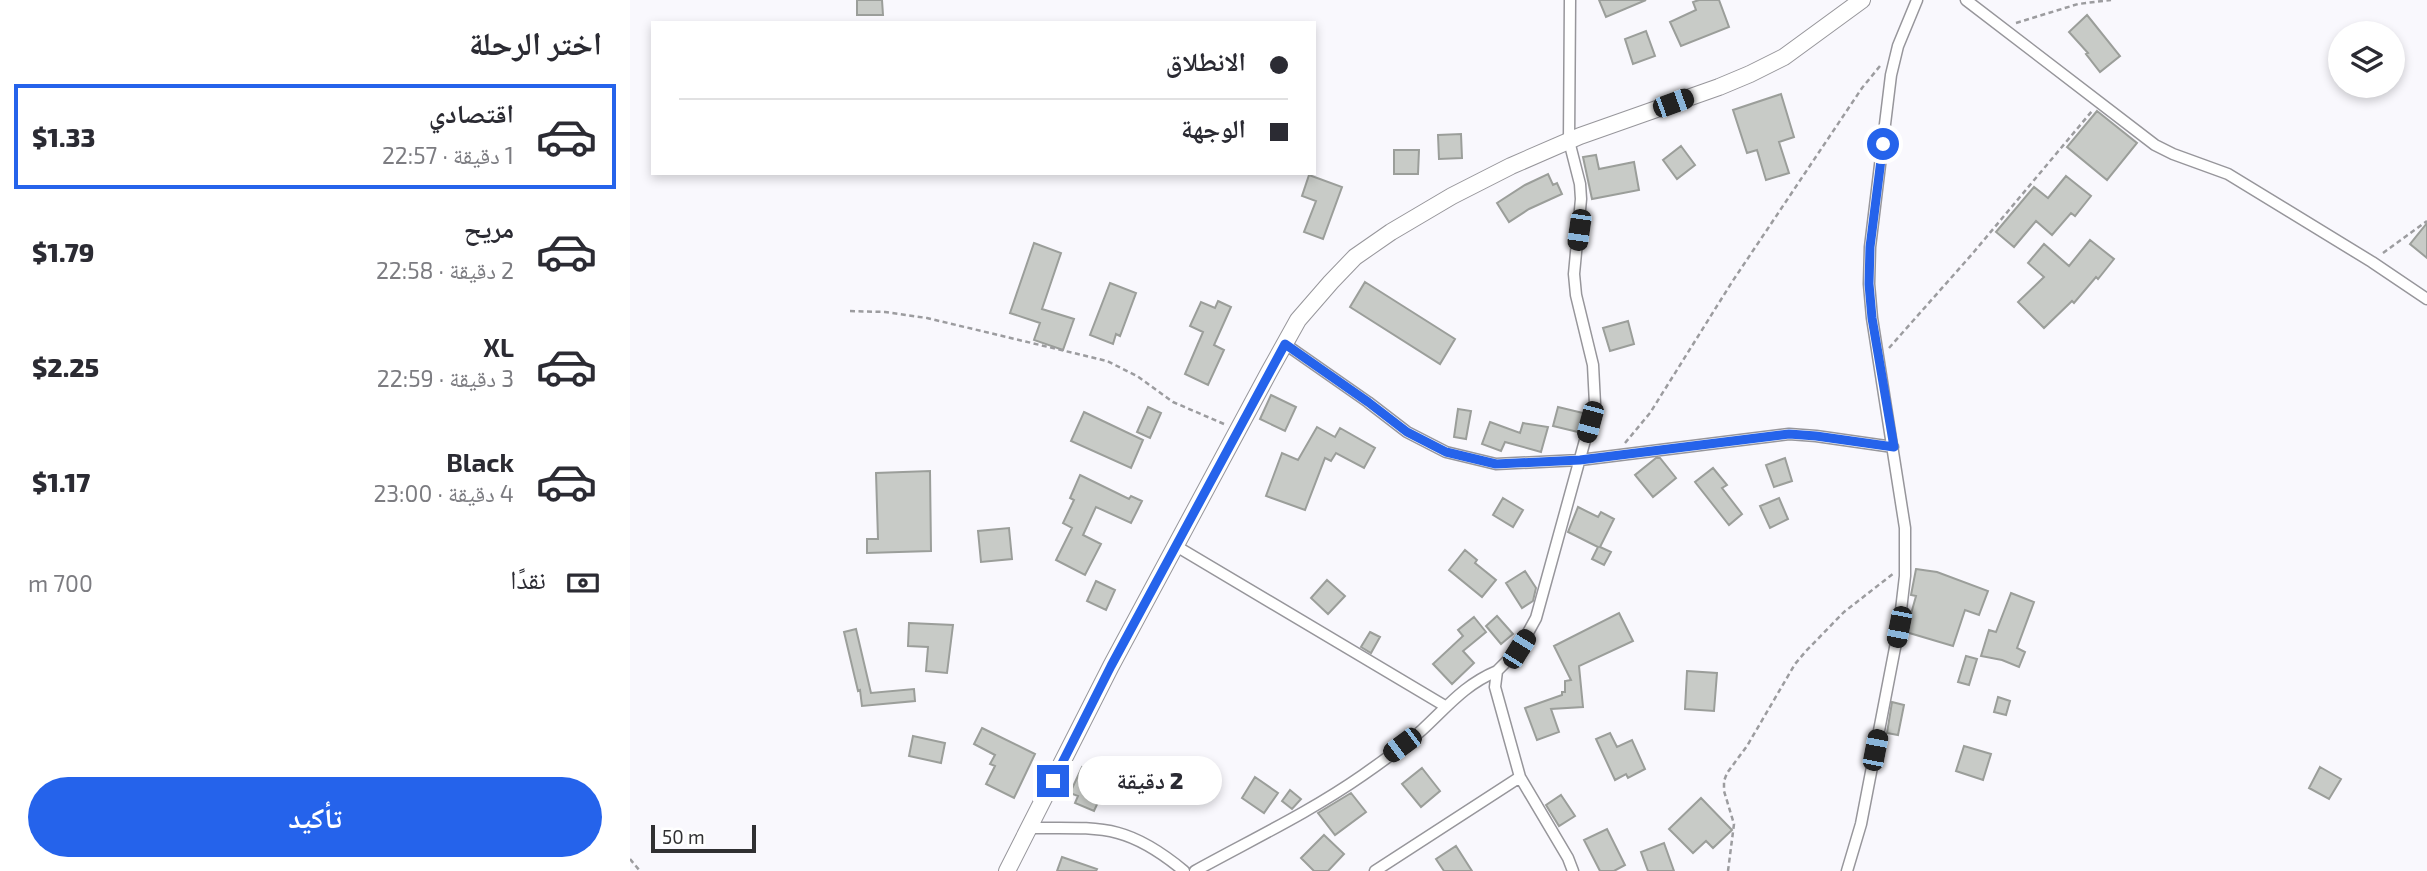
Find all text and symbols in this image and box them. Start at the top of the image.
map controls [2328,21,2405,98]
button: layers [2328,21,2405,98]
text: اختر الرحلة [469,23,602,61]
text: الانطلاق [1166,45,1246,76]
car [1650,86,1697,120]
text: اقتصادي [429,97,514,128]
icon: car [535,105,598,168]
text: الوجهة [1181,112,1246,143]
text: $1.33 [32,121,95,152]
route start [1867,128,1899,160]
text: 1 دقيقة · 22:57 [382,141,514,169]
car [1566,208,1593,252]
text: مريح [464,212,514,243]
icon: car [535,220,598,283]
text: $1.79 [32,236,94,267]
text: 2 دقيقة · 22:58 [376,256,514,284]
text: XL [483,331,514,362]
icon: car [535,335,598,398]
text: $2.25 [32,351,99,382]
text: 3 دقيقة · 22:59 [377,364,514,392]
car [1575,399,1606,445]
text: Black [446,446,514,477]
icon: car [535,450,598,513]
text: $1.17 [32,466,90,497]
text: 4 دقيقة · 23:00 [373,479,514,507]
text: نقدًا [510,563,546,594]
icon: cash [564,564,602,602]
text: 700 m [28,569,93,597]
car [1885,604,1914,650]
car [1499,626,1540,672]
car [1379,724,1426,766]
car [1861,727,1890,773]
callout: 2 دقيقة [1078,756,1221,806]
route end [1037,765,1069,797]
text: 2 دقيقة [1117,766,1183,794]
button: تأكيد [28,777,602,857]
scale bar [651,822,756,854]
text: 50 m [662,825,705,848]

